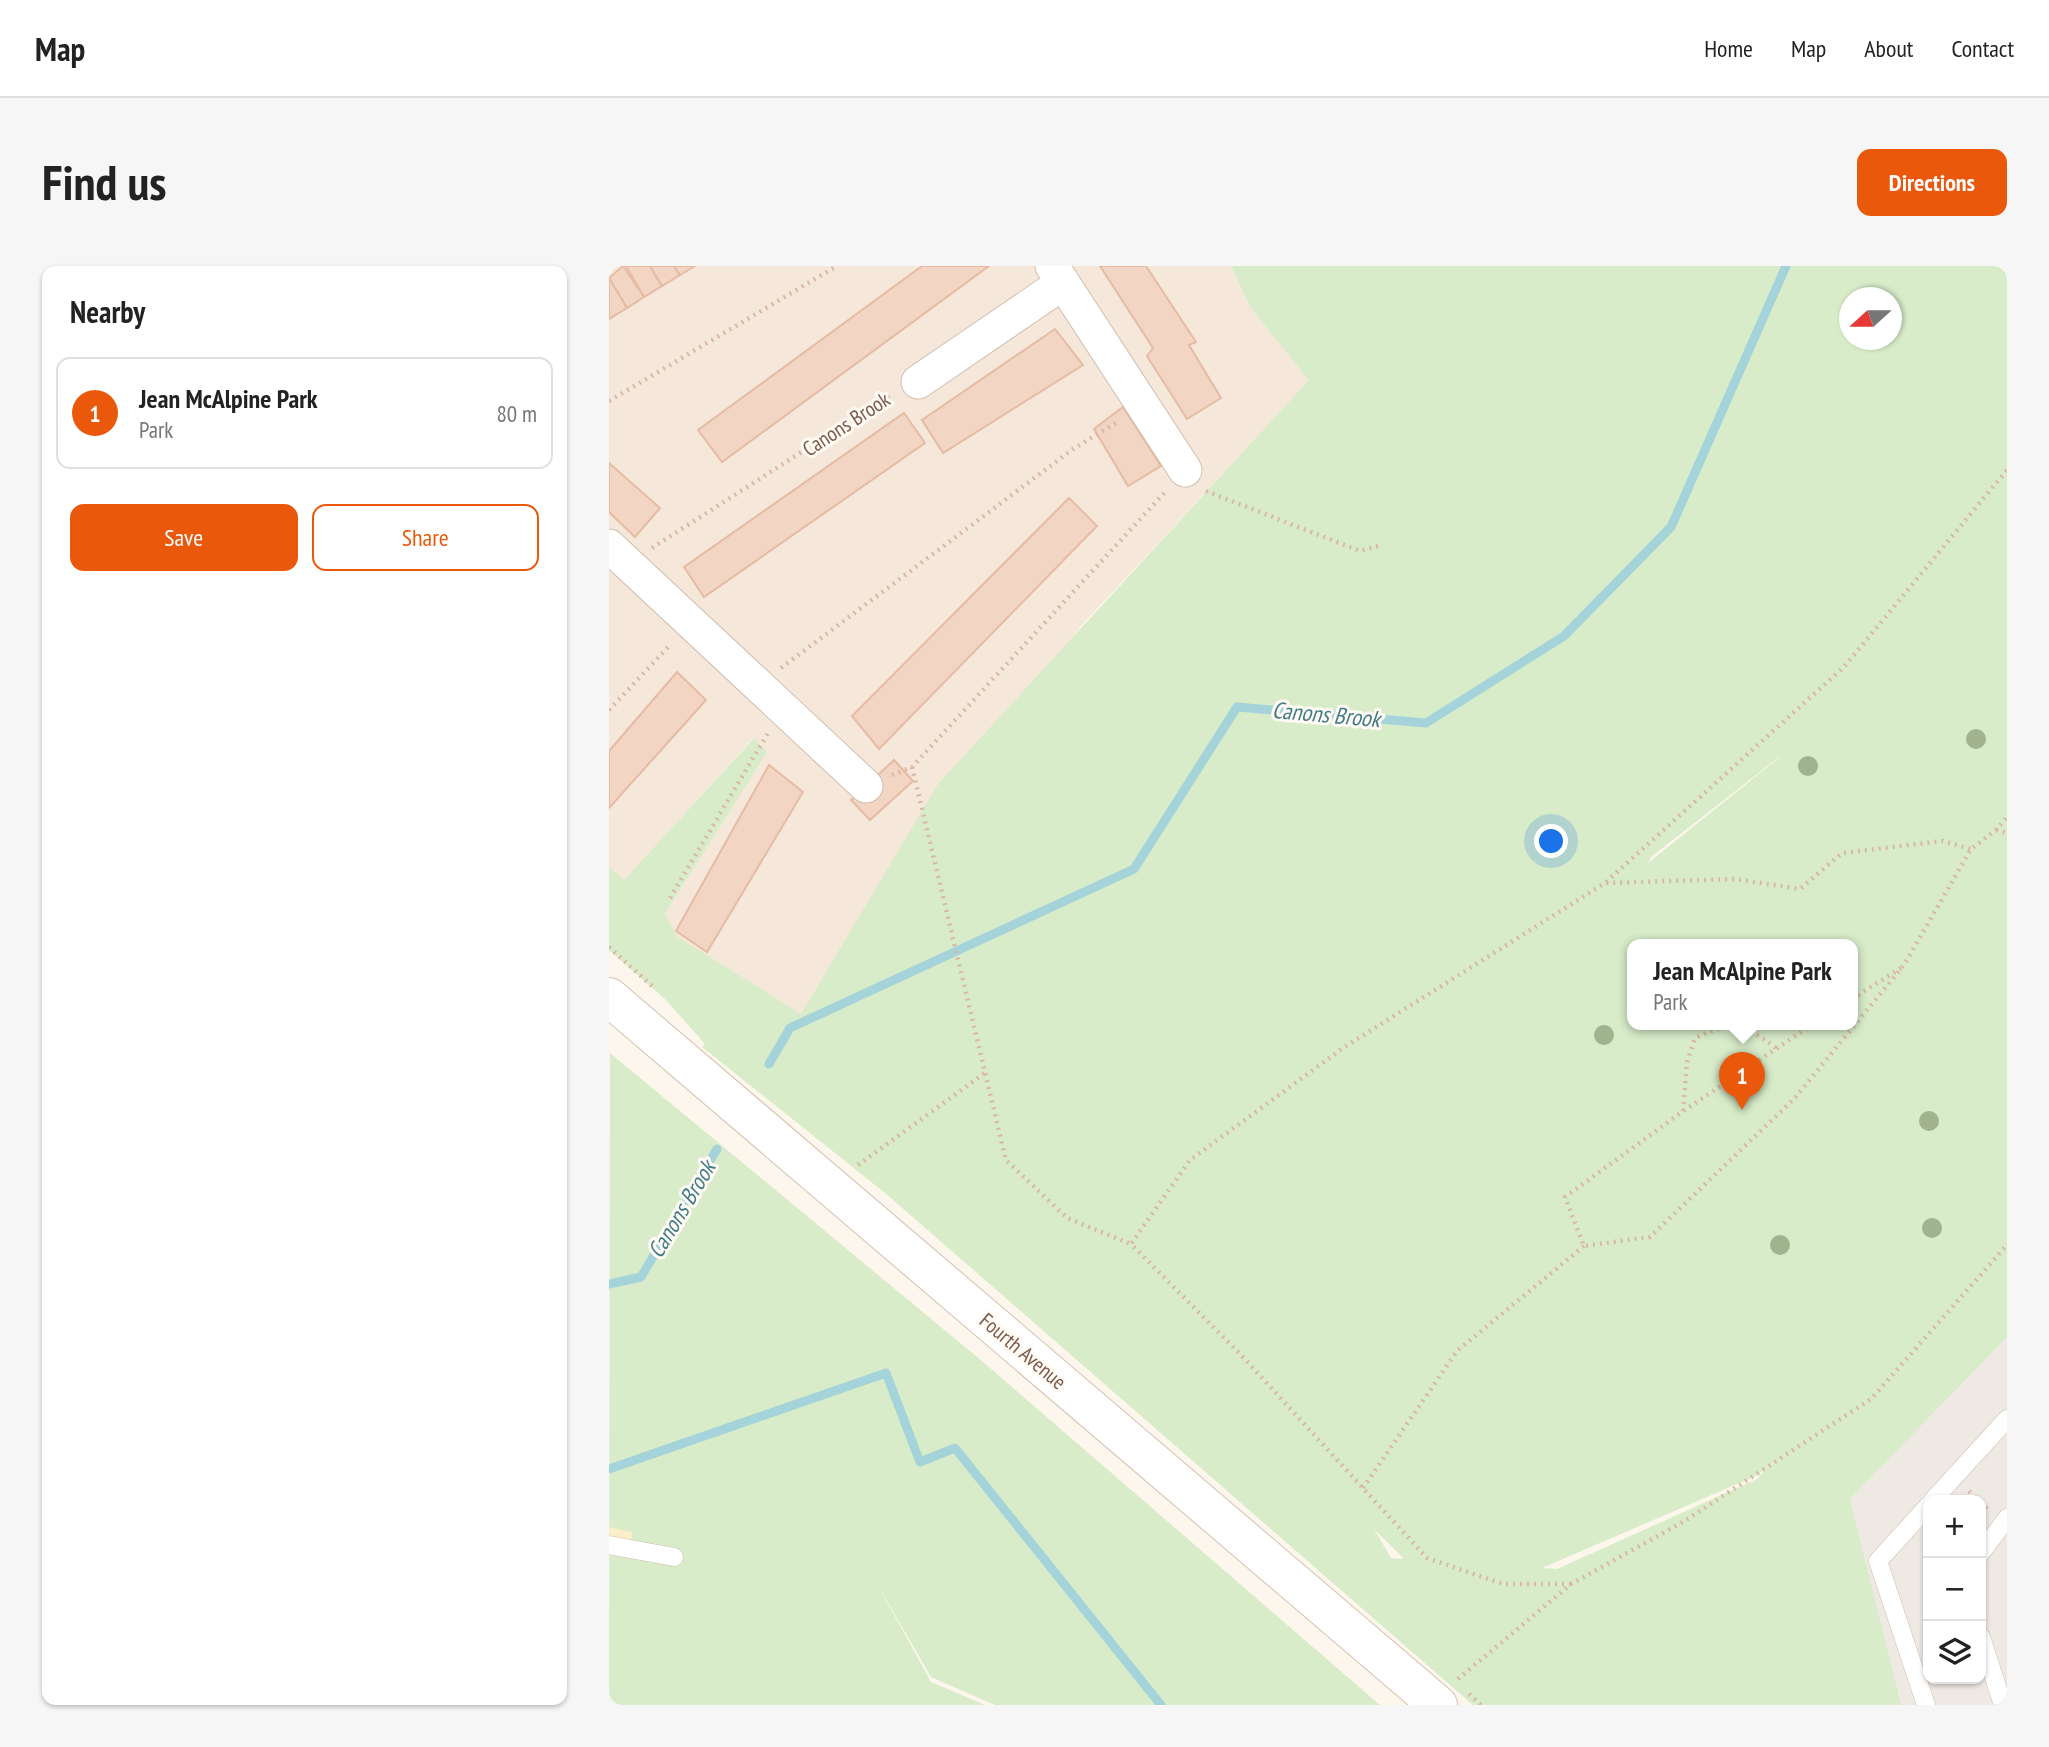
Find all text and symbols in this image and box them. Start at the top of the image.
text: Map [35,27,85,70]
text: Home [1704,33,1753,64]
text: Map [1791,33,1826,64]
text: About [1864,33,1913,64]
text: Contact [1951,33,2014,64]
button: Directions [1857,149,2007,216]
text: Find us [42,150,166,214]
north arrow [1839,287,1902,350]
text: Nearby [70,292,145,331]
text: Jean McAlpine Park [139,382,318,415]
street label: Canons Brook [797,386,895,462]
text: 1 [90,399,101,428]
text: 80 m [496,399,537,428]
text: Park [139,415,173,444]
button: Save [70,504,298,571]
button: Share [312,504,539,571]
water label: Canons Brook [1271,695,1384,733]
your location [1534,824,1568,858]
popup [1627,939,1858,1030]
text: Jean McAlpine Park [1653,954,1832,987]
text: Park [1653,987,1687,1016]
pin: 1 [1719,1052,1765,1110]
water label: Canons Brook [641,1153,723,1263]
street label: Fourth Avenue [974,1307,1072,1395]
map controls [1923,1495,1986,1684]
button: + [1923,1495,1986,1558]
button: − [1923,1558,1986,1621]
button: layers [1923,1621,1986,1684]

